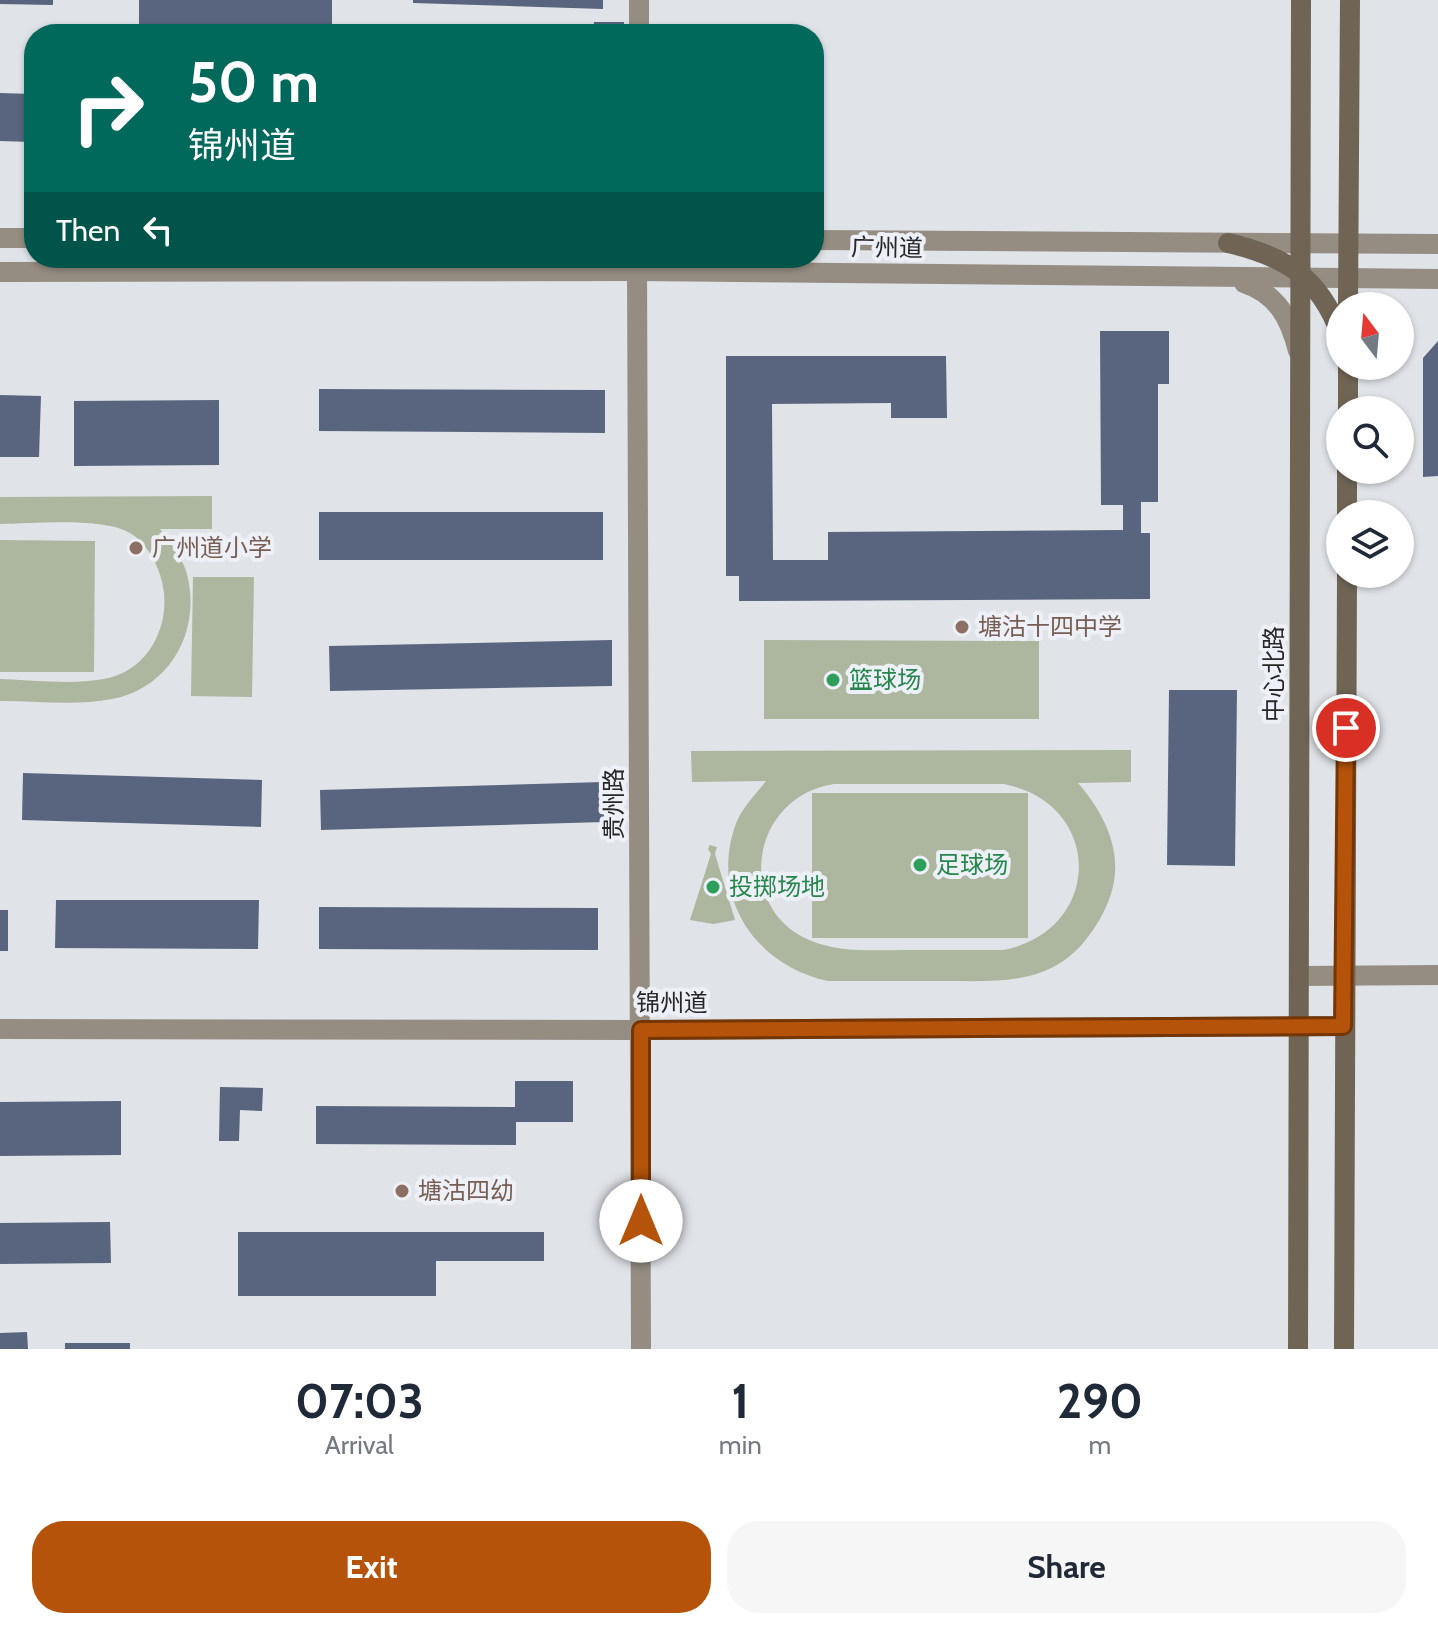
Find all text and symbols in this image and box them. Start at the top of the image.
text: 50 m [188,48,319,116]
icon: right [56,56,160,160]
text: 锦州道 [188,123,296,167]
icon: left [136,208,180,252]
text: Then [56,212,120,249]
street label: 广州道 [851,232,923,263]
north arrow [1326,292,1414,380]
map controls [1326,292,1414,588]
button: search [1326,396,1414,484]
button: layers [1326,500,1414,588]
place label: 广州道小学 [152,533,272,562]
marker: 广州道小学 [127,539,145,557]
place label: 塘沽十四中学 [978,612,1122,641]
marker: 塘沽十四中学 [953,618,971,636]
street label: 中心北路 [1259,626,1288,722]
place label: 篮球场 [849,665,921,694]
marker: 篮球场 [824,671,842,689]
pin [1312,694,1380,762]
icon: arrive [1324,706,1368,750]
street label: 贵州路 [599,768,628,840]
place label: 足球场 [936,850,1008,879]
marker: 足球场 [911,856,929,874]
place label: 投掷场地 [729,872,825,901]
marker: 投掷场地 [704,878,722,896]
street label: 锦州道 [636,988,708,1017]
place label: 塘沽四幼 [418,1176,514,1205]
position arrow [599,1179,683,1263]
marker: 塘沽四幼 [393,1182,411,1200]
text: 07:03 [295,1372,424,1430]
text: 1 [731,1372,749,1430]
text: 290 [1057,1372,1143,1430]
text: Arrival [325,1429,394,1461]
text: min [719,1429,762,1461]
text: m [1088,1429,1111,1461]
button: Exit [32,1521,711,1613]
button: Share [727,1521,1406,1613]

